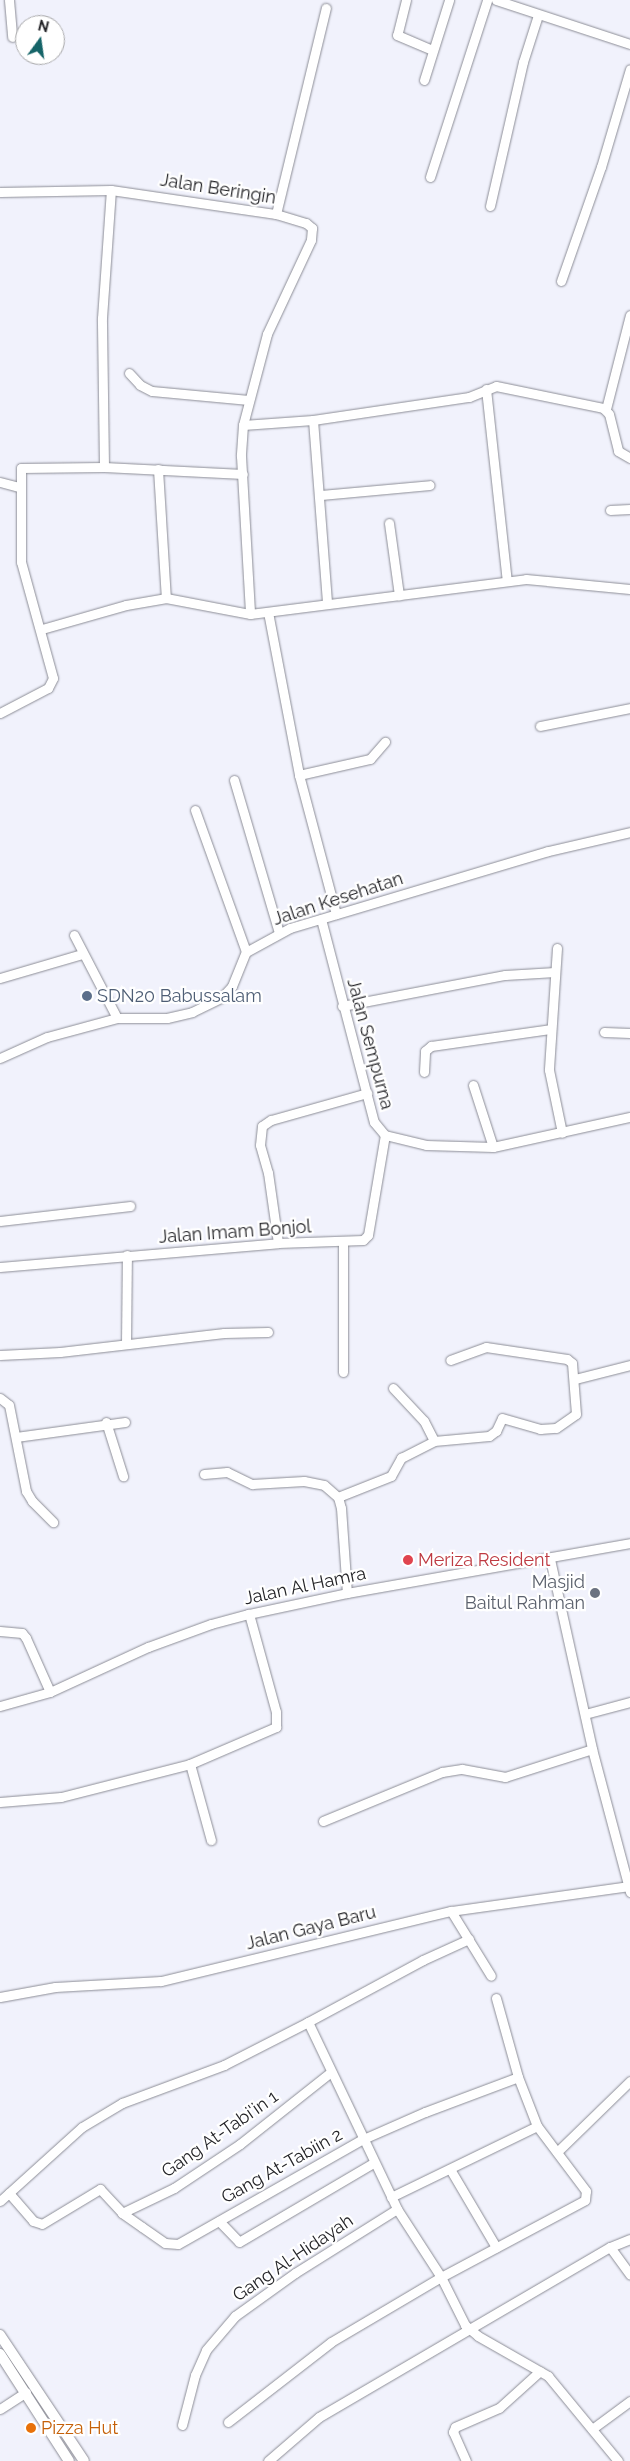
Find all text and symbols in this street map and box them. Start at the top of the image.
north arrow [15,15,65,65]
text: N [36,17,51,35]
street label: Jalan Beringin [159,169,277,209]
street label: Jalan Kesehatan [270,868,406,930]
street label: Jalan Sempurna [342,976,398,1112]
place label: SDN20 Babussalam [97,985,262,1007]
marker: SDN20 Babussalam [81,990,93,1002]
street label: Jalan Imam Bonjol [158,1216,312,1248]
place label: Meriza Resident [418,1549,551,1571]
marker: Meriza Resident [402,1554,414,1566]
street label: Jalan Al Hamra [241,1562,369,1610]
place label: Masjid Baitul Rahman [464,1572,585,1615]
marker: Masjid Baitul Rahman [589,1587,601,1599]
street label: Jalan Gaya Baru [244,1901,378,1955]
street label: Gang At-Tabi'in 1 [157,2086,283,2182]
street label: Gang At-Tabiin 2 [218,2124,346,2208]
street label: Gang Al-Hidayah [229,2210,357,2306]
place label: Pizza Hut [41,2417,118,2439]
marker: Pizza Hut [25,2422,37,2434]

